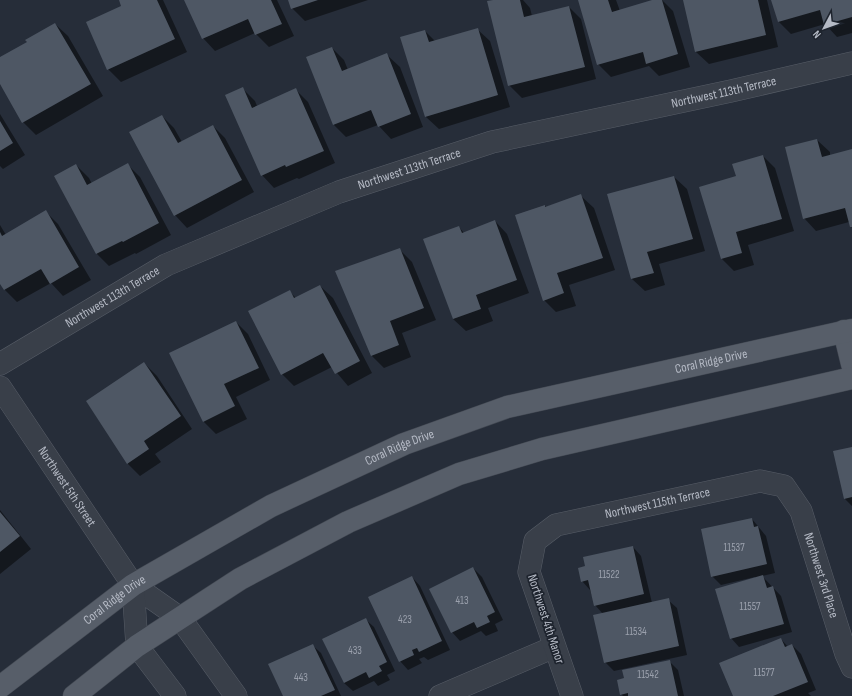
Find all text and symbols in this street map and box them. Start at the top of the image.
north arrow [804,8,844,48]
text: N [810,28,824,41]
street label: Northwest 113th Terrace [670,73,778,112]
street label: Northwest 113th Terrace [356,145,463,193]
street label: Northwest 113th Terrace [62,263,163,331]
street label: Coral Ridge Drive [673,346,749,377]
street label: Coral Ridge Drive [362,426,436,469]
street label: Northwest 5th Street [34,444,99,530]
street label: Northwest 115th Terrace [603,484,711,522]
street label: Northwest 3rd Place [800,531,842,620]
house number: 11537 [723,541,745,554]
house number: 11522 [598,568,620,581]
street label: Coral Ridge Drive [80,571,148,628]
street label: Northwest 4th Manor [524,572,568,666]
house number: 413 [455,594,469,607]
house number: 11557 [740,600,761,613]
house number: 423 [398,613,412,626]
house number: 11534 [625,625,647,638]
house number: 433 [348,644,362,657]
house number: 11577 [754,666,775,679]
house number: 11542 [637,668,659,681]
house number: 443 [294,671,308,684]

